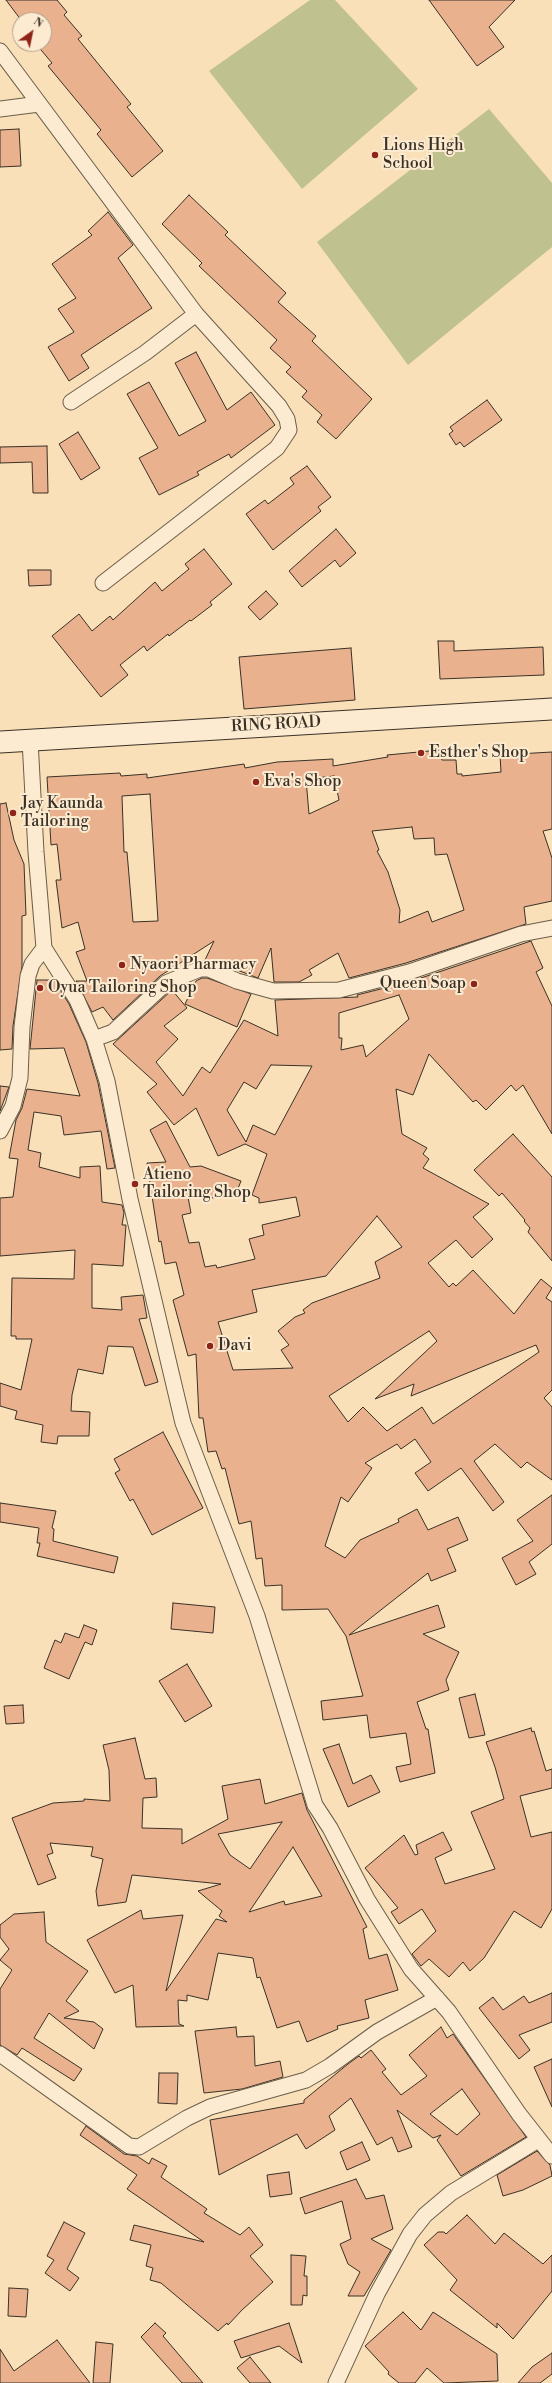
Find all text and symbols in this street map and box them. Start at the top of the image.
north arrow [12,12,52,52]
text: N [31,15,45,31]
place label: Lions High School [383,136,464,174]
marker: Lions High School [370,150,380,160]
street label: RING ROAD [231,713,321,737]
place label: Esther's Shop [429,743,528,763]
marker: Esther's Shop [416,748,426,758]
place label: Eva's Shop [264,772,341,792]
marker: Eva's Shop [251,777,261,787]
place label: Jay Kaunda Tailoring [21,794,103,832]
marker: Jay Kaunda Tailoring [8,808,18,818]
place label: Nyaori Pharmacy [130,955,256,975]
marker: Nyaori Pharmacy [117,960,127,970]
place label: Queen Soap [380,974,466,994]
place label: Oyua Tailoring Shop [48,978,197,998]
marker: Queen Soap [469,979,479,989]
marker: Oyua Tailoring Shop [35,983,45,993]
place label: Atieno Tailoring Shop [143,1165,251,1203]
marker: Atieno Tailoring Shop [130,1179,140,1189]
place label: Davi [218,1336,252,1356]
marker: Davi [205,1341,215,1351]

